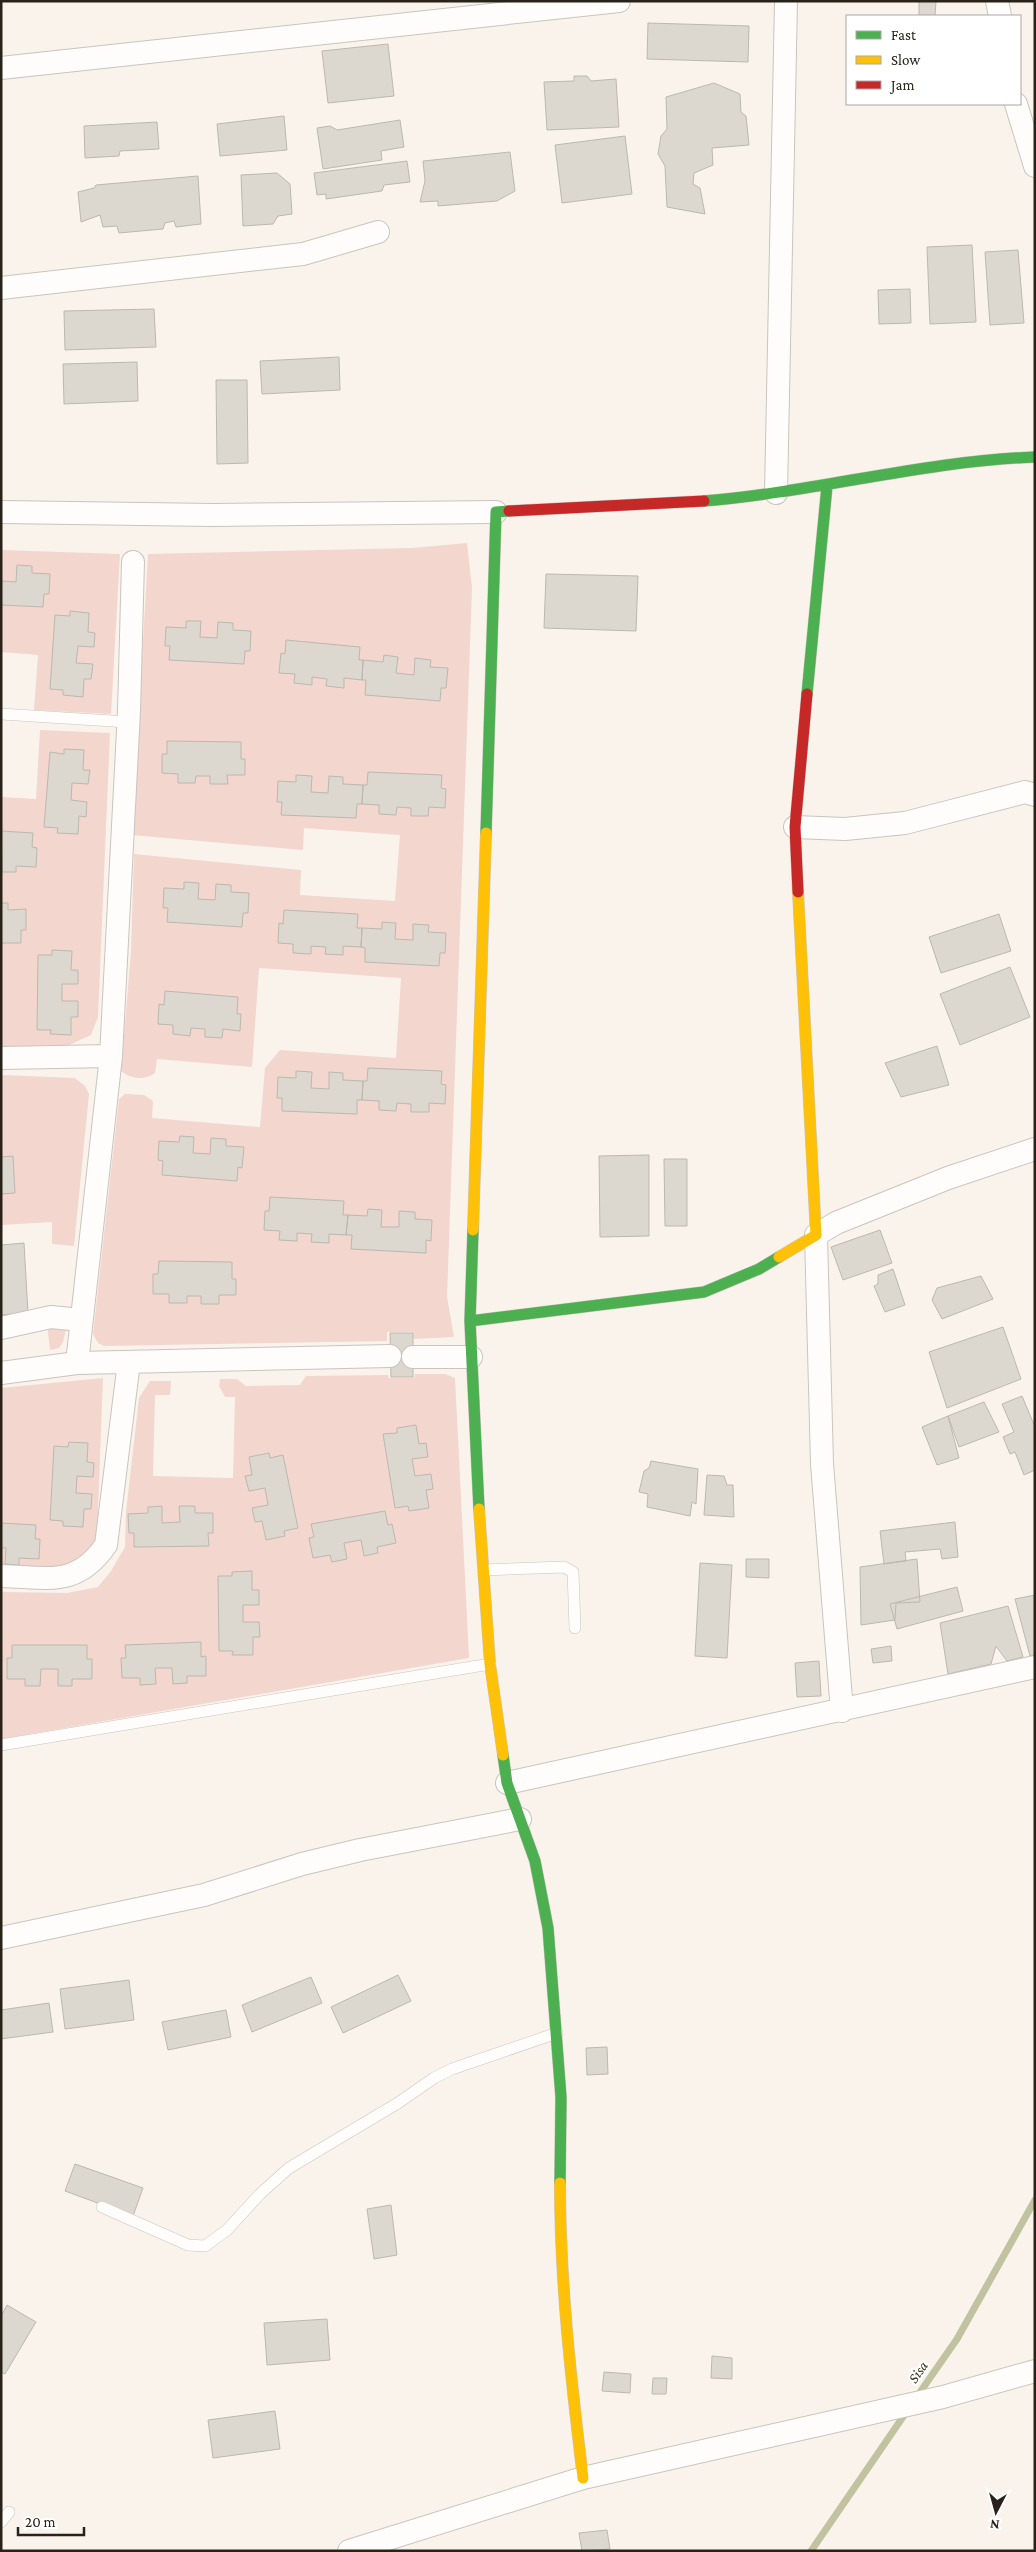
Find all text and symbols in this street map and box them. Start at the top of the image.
legend [846,15,1021,105]
text: Fast [891,27,917,43]
text: Slow [891,52,921,68]
text: Jam [889,77,914,94]
water label: Sisa [905,2358,931,2386]
north arrow [971,2487,1021,2537]
scale bar [18,2504,84,2536]
text: 20 m [25,2514,56,2530]
text: N [989,2516,1000,2533]

